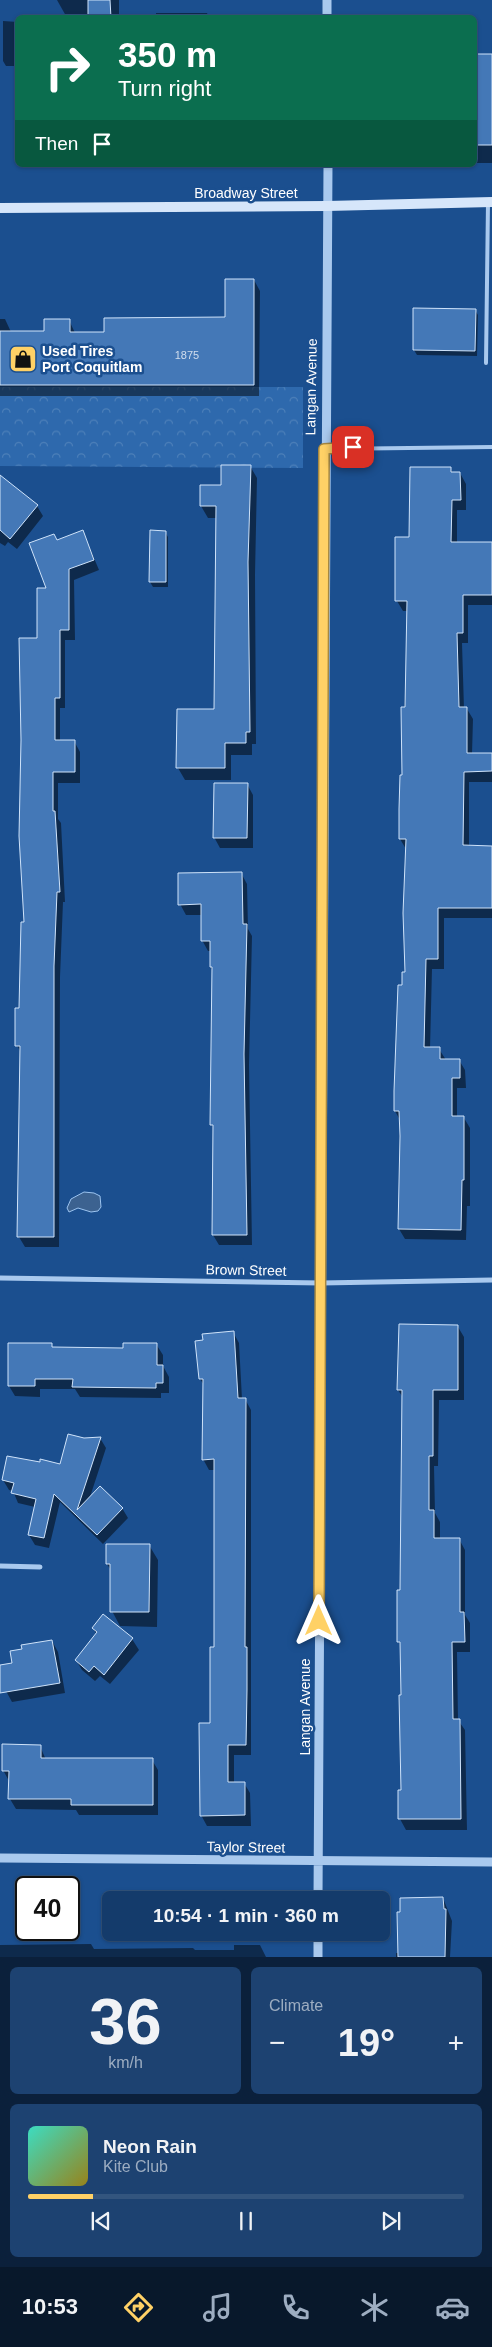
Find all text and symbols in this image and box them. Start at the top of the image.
icon: right [35,35,100,100]
text: 350 m [118,35,217,74]
text: Turn right [118,76,211,101]
icon: arrive [88,130,116,158]
text: Then [35,133,78,154]
street label: Broadway Street [194,185,298,201]
street label: Langan Avenue [302,338,320,436]
place label: Used Tires Port Coquitlam [42,343,142,375]
shop icon: Used Tires Port Coquitlam [8,344,38,374]
house number: 1875 [175,349,199,361]
pin [332,426,374,468]
icon: arrive [339,433,367,461]
street label: Brown Street [205,1261,287,1279]
position arrow [292,1594,344,1646]
street label: Langan Avenue [297,1658,313,1756]
street label: Taylor Street [207,1838,286,1856]
speed limit sign: 40 [15,1876,80,1941]
text: 10:54 · 1 min · 360 m [153,1905,339,1926]
text: 36 [89,1985,162,2058]
text: Climate [269,1997,323,2014]
text: 19° [338,2022,395,2064]
text: − [269,2027,285,2058]
text: + [448,2027,464,2058]
text: km/h [108,2054,143,2071]
text: Neon Rain [103,2136,197,2157]
text: Kite Club [103,2158,168,2175]
icon: previous [87,2207,115,2235]
icon: pause [232,2207,260,2235]
icon: next [377,2207,405,2235]
icon: directions [121,2290,156,2325]
icon: music [200,2290,235,2325]
icon: phone [278,2290,313,2325]
icon: climate [357,2290,392,2325]
icon: car [435,2290,470,2325]
text: 10:53 [22,2294,78,2319]

